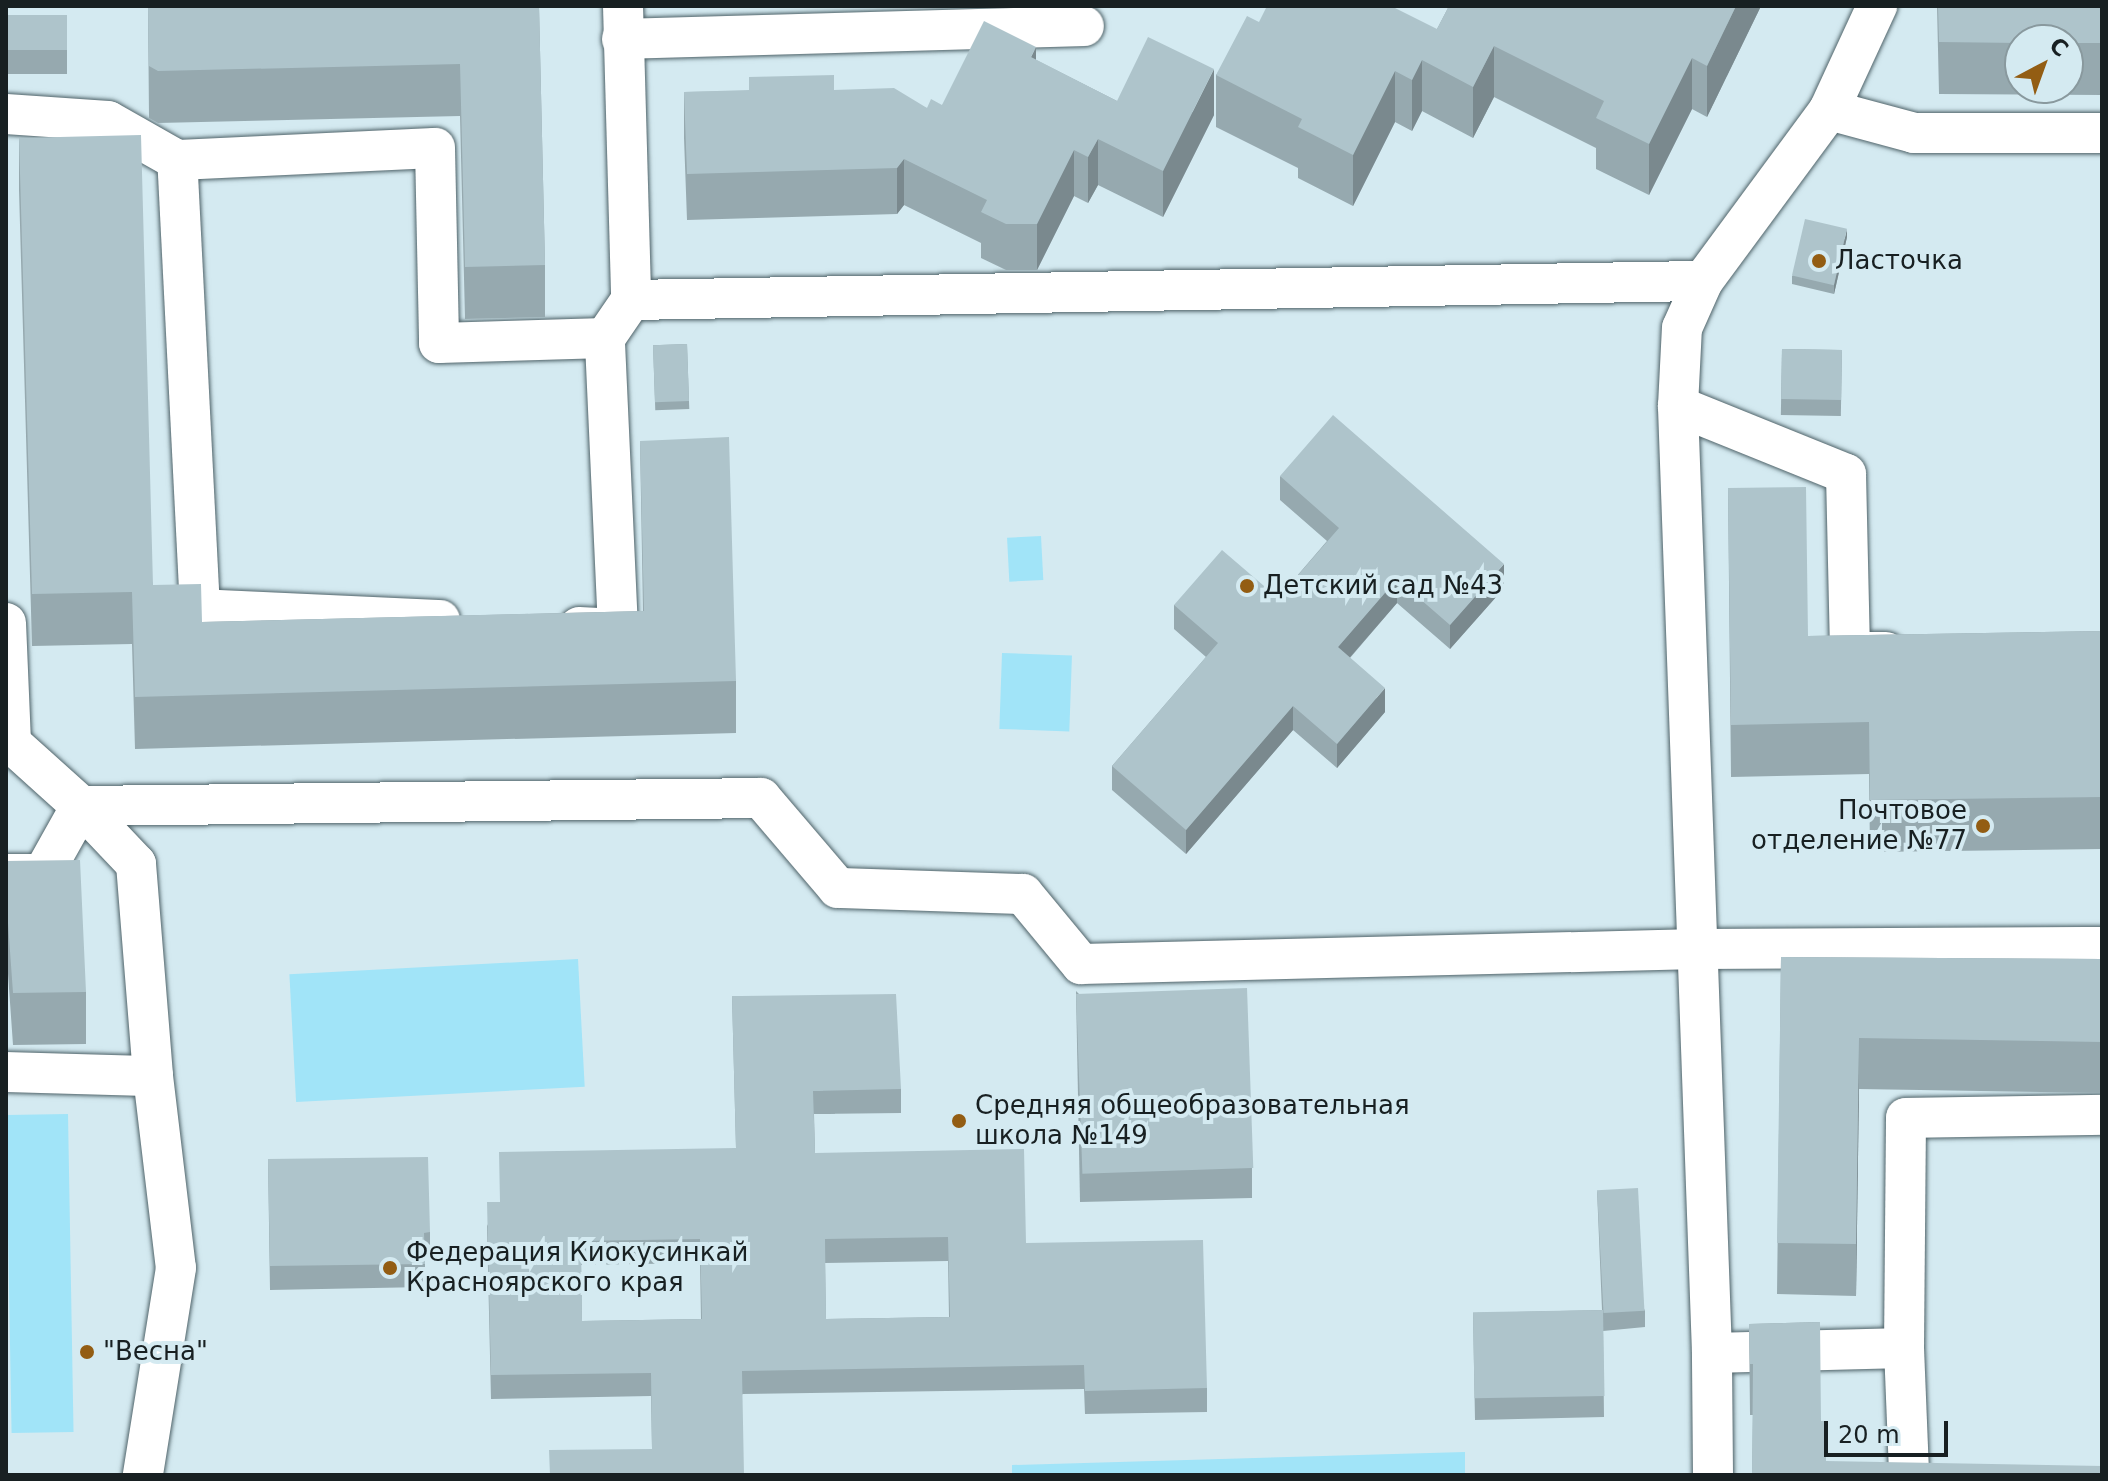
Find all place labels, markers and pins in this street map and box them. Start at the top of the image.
place label: Ласточка [1835,245,1963,277]
marker: Ласточка [1810,252,1828,270]
place label: Детский сад №43 [1263,570,1503,602]
marker: Детский сад №43 [1238,577,1256,595]
place label: Почтовое отделение №77 [1751,795,1967,856]
marker: Почтовое отделение №77 [1974,817,1992,835]
place label: Средняя общеобразовательная школа №149 [975,1090,1410,1152]
marker: Средняя общеобразовательная школа №149 [950,1112,968,1130]
place label: Федерация Киокусинкай Красноярского края [406,1237,748,1298]
marker: Федерация Киокусинкай Красноярского края [381,1259,399,1277]
place label: "Весна" [103,1336,208,1368]
marker: "Весна" [78,1343,96,1361]

